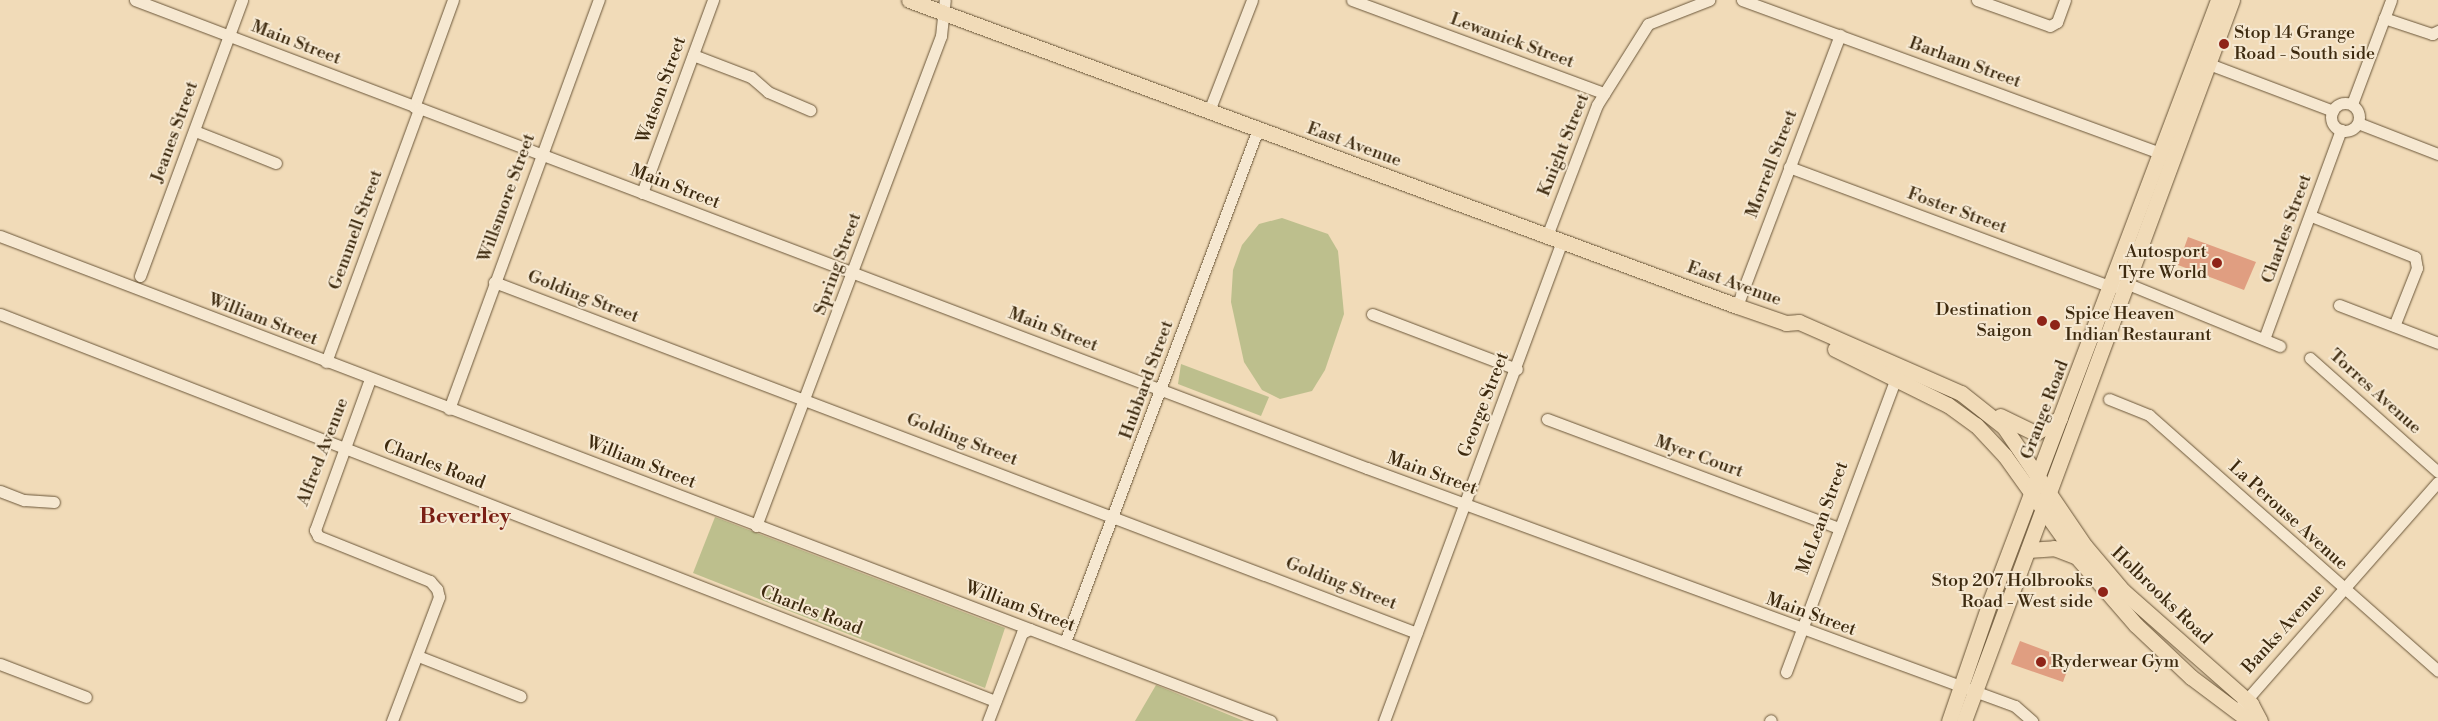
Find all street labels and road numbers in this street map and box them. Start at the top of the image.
street label: Lewanick Street [1447,9,1577,73]
street label: Main Street [248,16,344,70]
street label: Barham Street [1906,33,2024,93]
street label: Watson Street [633,34,691,146]
street label: Jeanes Street [147,78,203,186]
street label: Knight Street [1534,91,1594,199]
street label: Morrell Street [1741,107,1803,221]
street label: East Avenue [1304,118,1404,172]
street label: Willsmore Street [474,131,540,265]
street label: Main Street [627,160,723,214]
street label: Gemmell Street [324,167,388,293]
street label: Charles Street [2257,171,2317,287]
street label: Foster Street [1904,183,2010,239]
street label: Spring Street [809,210,867,318]
street label: East Avenue [1684,257,1784,311]
street label: Golding Street [524,266,642,328]
street label: William Street [205,289,321,351]
street label: Main Street [1005,303,1101,357]
street label: Hubbard Street [1116,318,1178,442]
street label: Torres Avenue [2324,345,2426,439]
street label: George Street [1454,349,1514,461]
street label: Grange Road [2016,357,2074,463]
street label: Alfred Avenue [292,395,354,509]
street label: Golding Street [903,409,1021,471]
street label: Myer Court [1652,431,1746,483]
street label: William Street [583,432,699,494]
street label: Charles Road [380,436,488,494]
street label: Main Street [1384,448,1480,500]
street label: La Perouse Avenue [2224,457,2352,575]
street label: McLean Street [1793,459,1853,577]
street label: Holbrooks Road [2106,543,2216,649]
street label: Golding Street [1282,553,1400,615]
street label: William Street [962,577,1078,637]
street label: Banks Avenue [2238,580,2330,678]
street label: Charles Road [757,582,865,640]
street label: Main Street [1763,589,1859,641]

